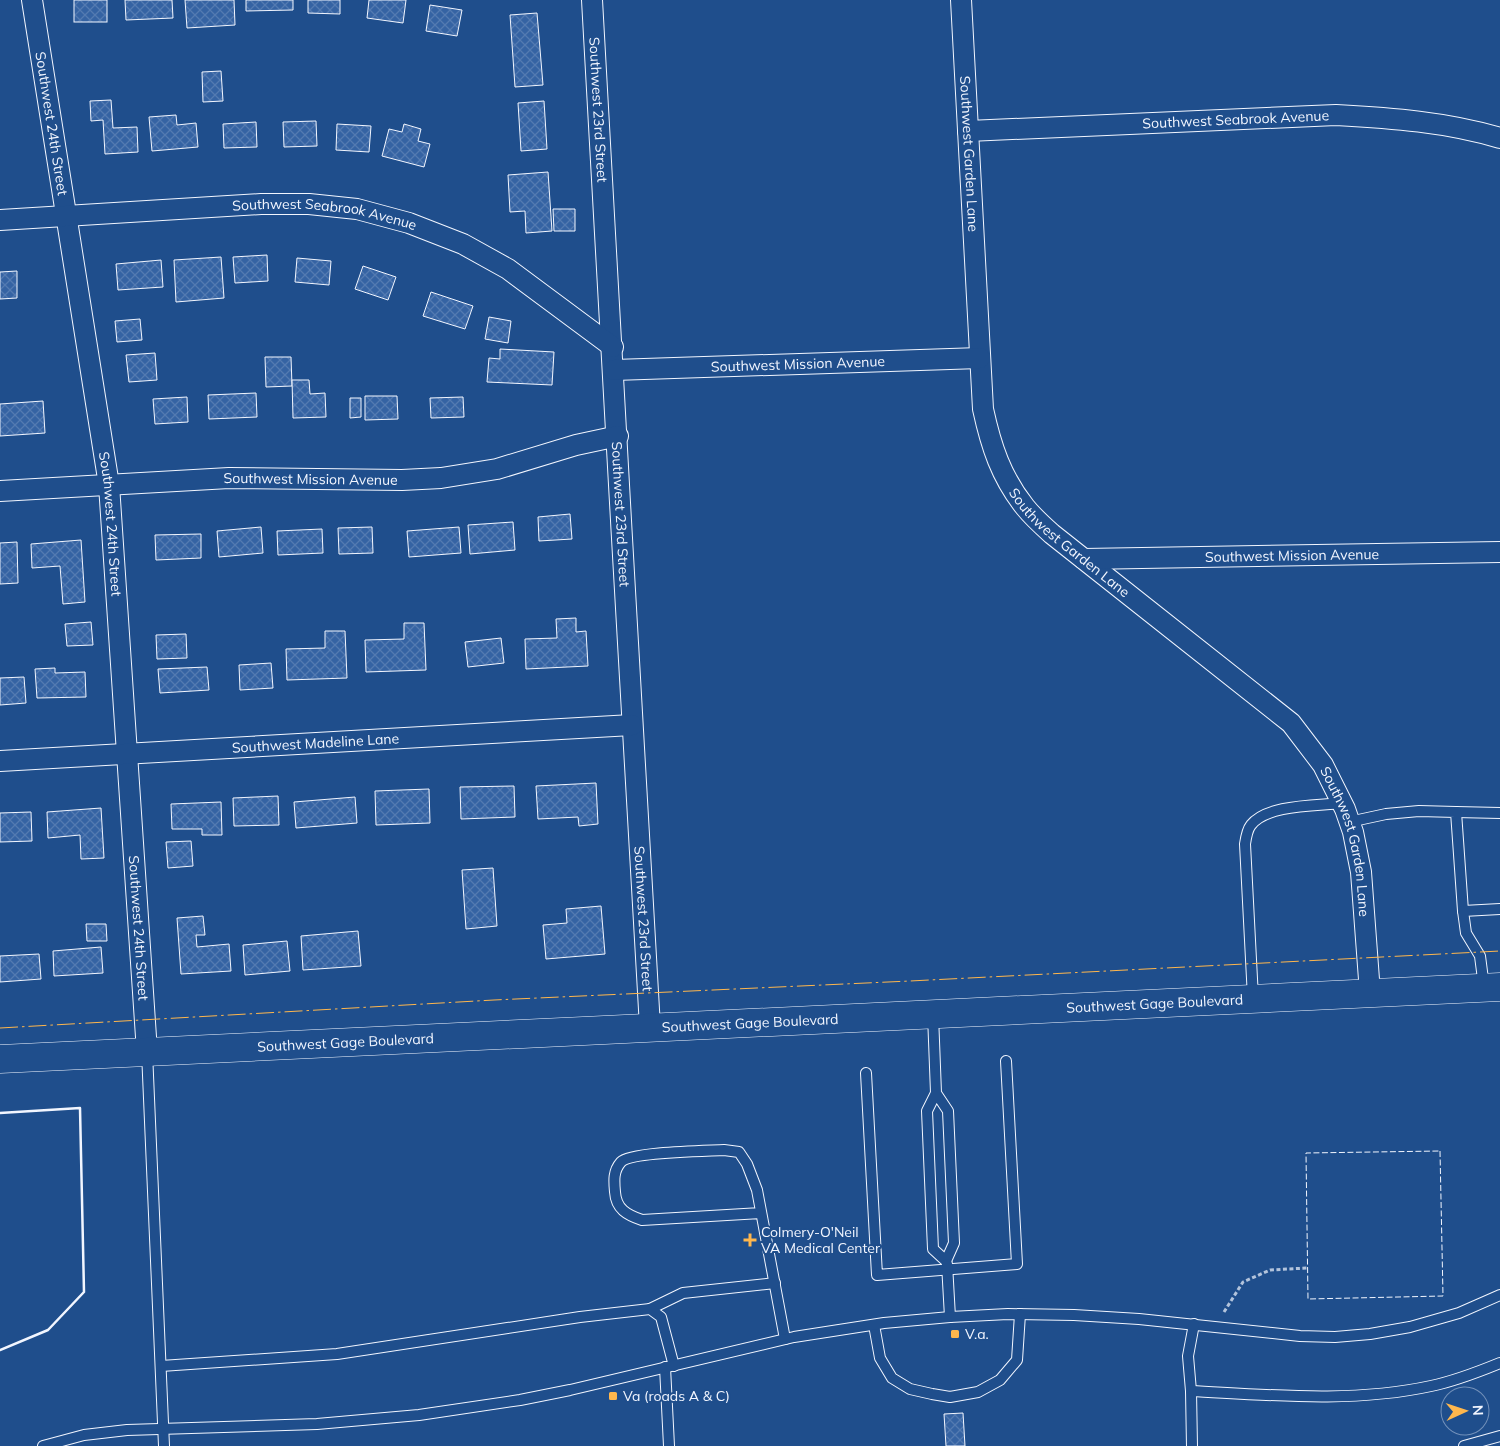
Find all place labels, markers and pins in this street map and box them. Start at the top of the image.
place label: Colmery-O'Neil VA Medical Center [761,1223,881,1257]
marker: Colmery-O'Neil VA Medical Center [743,1233,757,1247]
place label: V.a. [965,1325,989,1343]
marker: V.a. [949,1328,961,1340]
place label: Va (roads A & C) [623,1387,730,1405]
marker: Va (roads A & C) [607,1390,619,1402]

